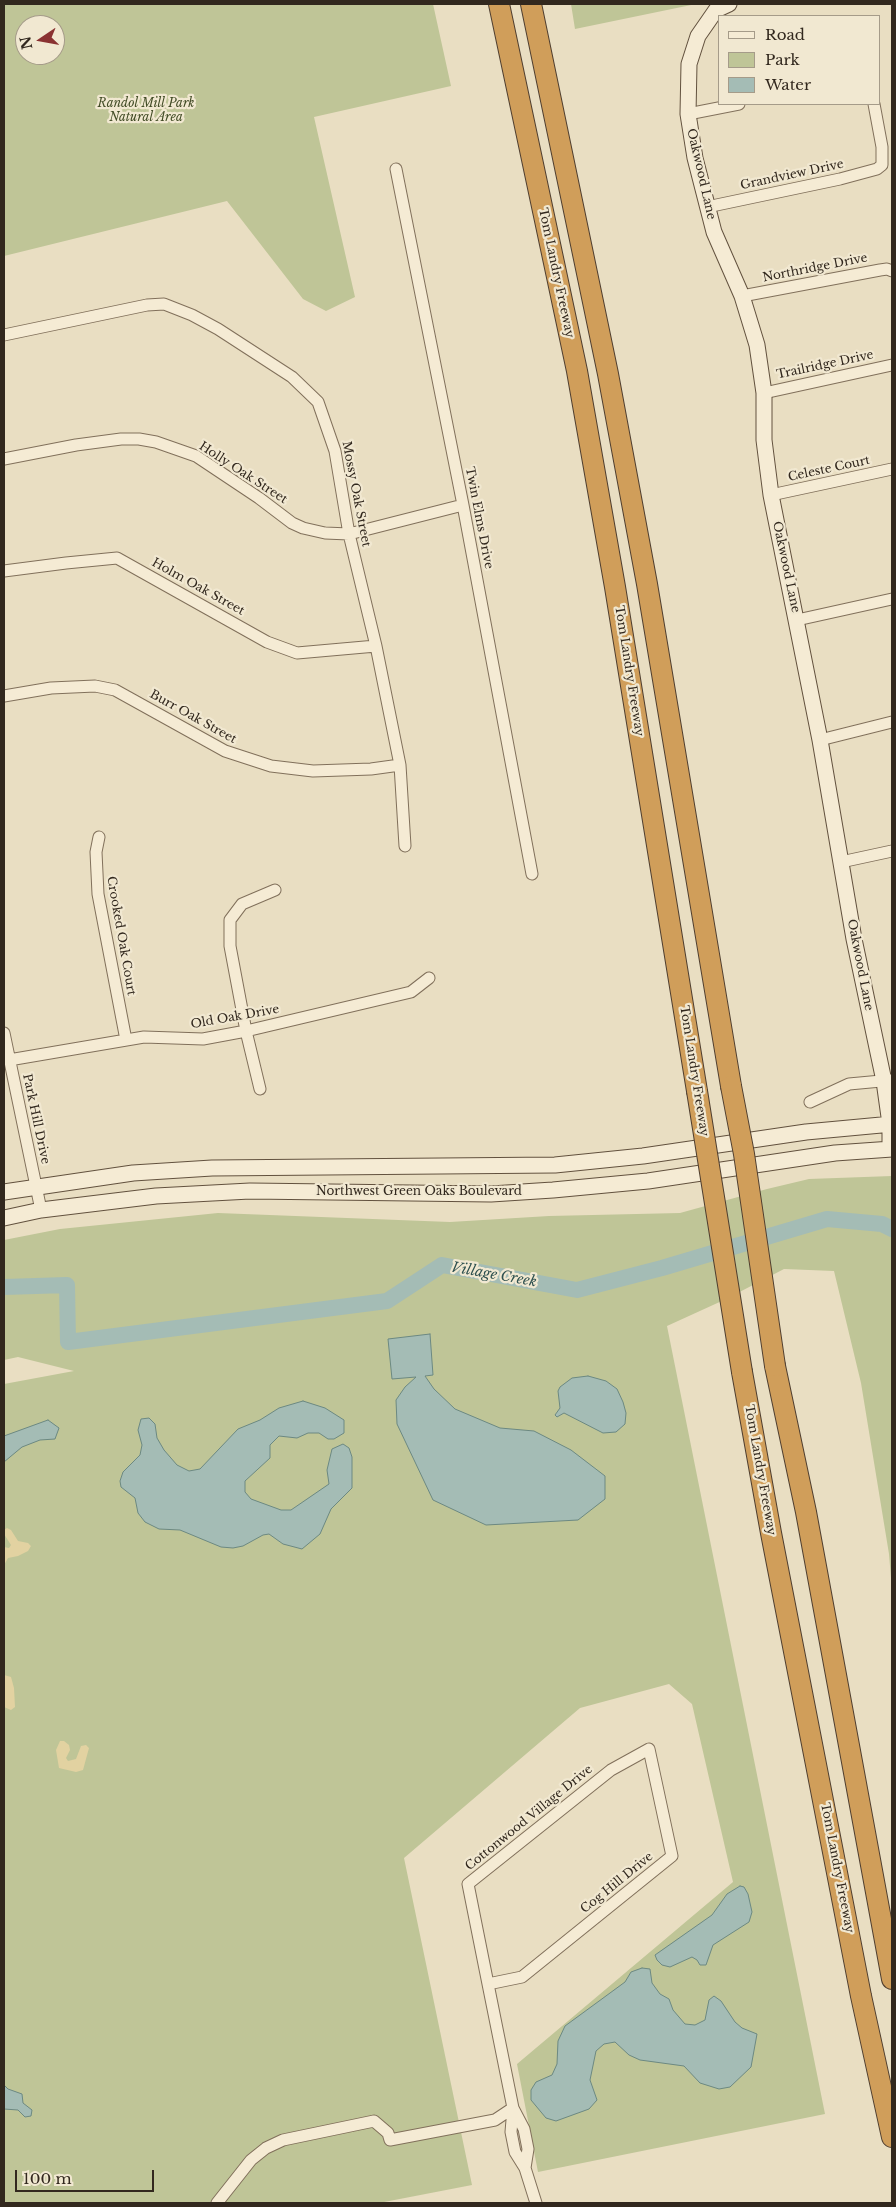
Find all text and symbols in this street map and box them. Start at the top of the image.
north arrow [15,15,65,65]
legend [718,15,881,105]
text: Road [765,25,805,44]
text: N [16,35,36,51]
text: Park [765,50,800,69]
text: Water [765,75,811,94]
park label: Randol Mill Park Natural Area [97,97,195,125]
street label: Oakwood Lane [684,127,718,221]
street label: Grandview Drive [739,157,845,193]
street label: Tom Landry Freeway [535,207,577,339]
street label: Northridge Drive [761,251,869,285]
street label: Trailridge Drive [775,348,875,382]
street label: Holly Oak Street [196,439,290,507]
street label: Mossy Oak Street [339,440,373,548]
street label: Celeste Court [787,453,871,485]
street label: Twin Elms Drive [462,466,496,570]
street label: Oakwood Lane [769,520,803,614]
street label: Holm Oak Street [149,556,247,618]
street label: Tom Landry Freeway [612,605,646,737]
street label: Burr Oak Street [147,687,239,747]
street label: Crooked Oak Court [103,875,139,997]
street label: Oakwood Lane [844,918,876,1012]
street label: Old Oak Drive [190,1002,280,1032]
street label: Tom Landry Freeway [677,1005,711,1137]
street label: Park Hill Drive [19,1072,53,1166]
street label: Northwest Green Oaks Boulevard [316,1185,522,1199]
water label: Village Creek [450,1259,538,1291]
street label: Tom Landry Freeway [741,1404,779,1536]
street label: Cottonwood Village Drive [463,1762,595,1874]
street label: Tom Landry Freeway [817,1802,857,1934]
street label: Cog Hill Drive [578,1849,656,1917]
scale bar [18,2160,156,2192]
text: 100 m [23,2169,72,2188]

